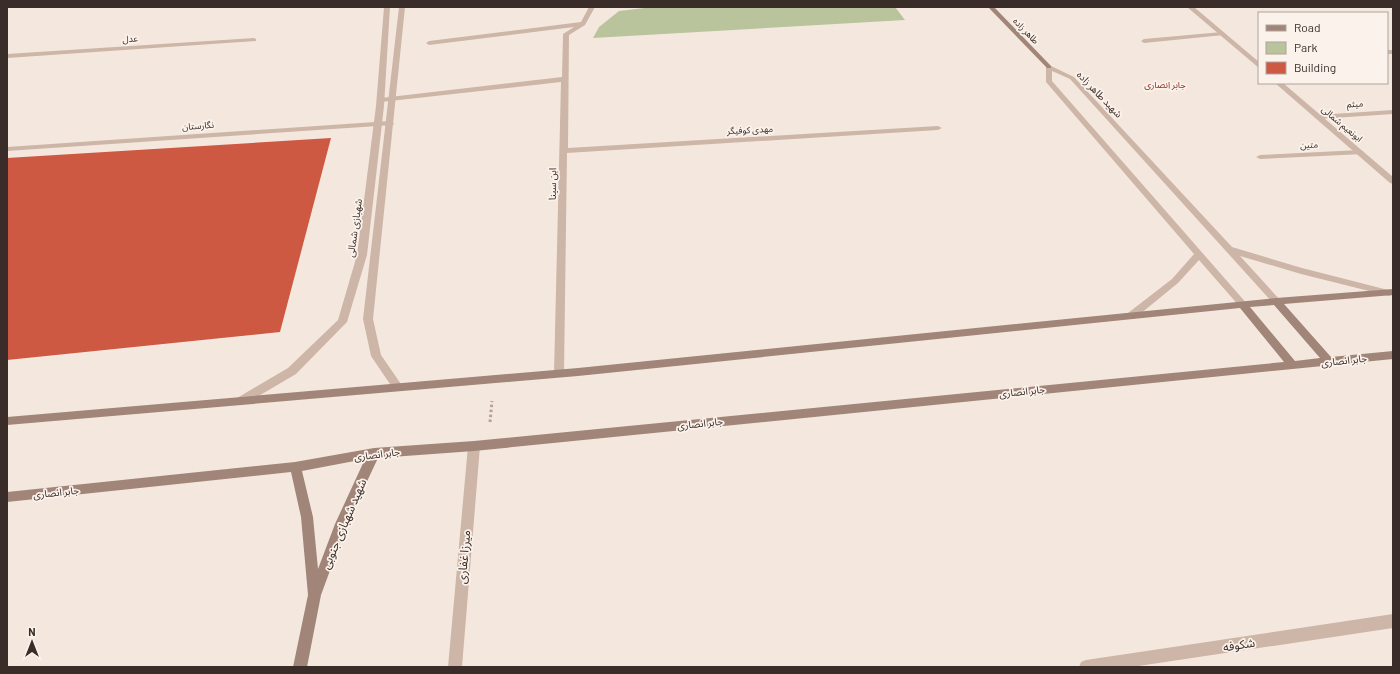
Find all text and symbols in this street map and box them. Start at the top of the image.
legend [1258,12,1388,84]
street label: طاهر زاده [1010,15,1042,47]
text: Road [1294,20,1321,34]
street label: عدل [122,32,139,46]
text: Park [1294,40,1318,54]
text: Building [1294,60,1336,74]
street label: شهید طاهر زاده [1074,68,1125,121]
district label: جابر انصاری [1144,79,1186,91]
street label: میثم [1346,97,1364,112]
street label: ابونعیم شمالی [1318,103,1365,145]
street label: نگارستان [182,119,214,133]
street label: مهدی کوفیگر [726,123,774,137]
street label: متین [1300,139,1319,151]
street label: ابن سینا [546,168,558,200]
street label: شهبازی شمالی [344,198,365,258]
street label: جابر انصاری [1320,352,1368,369]
street label: جابر انصاری [998,383,1046,400]
street label: جابر انصاری [676,415,724,432]
street label: جابر انصاری [353,445,401,464]
street label: شهید شهبازی جنوبی [318,476,369,571]
street label: جابر انصاری [32,484,80,501]
street label: میرزا غفاری [454,529,473,584]
north arrow [12,622,52,662]
text: N [28,625,36,638]
street label: شکوفه [1222,635,1256,654]

